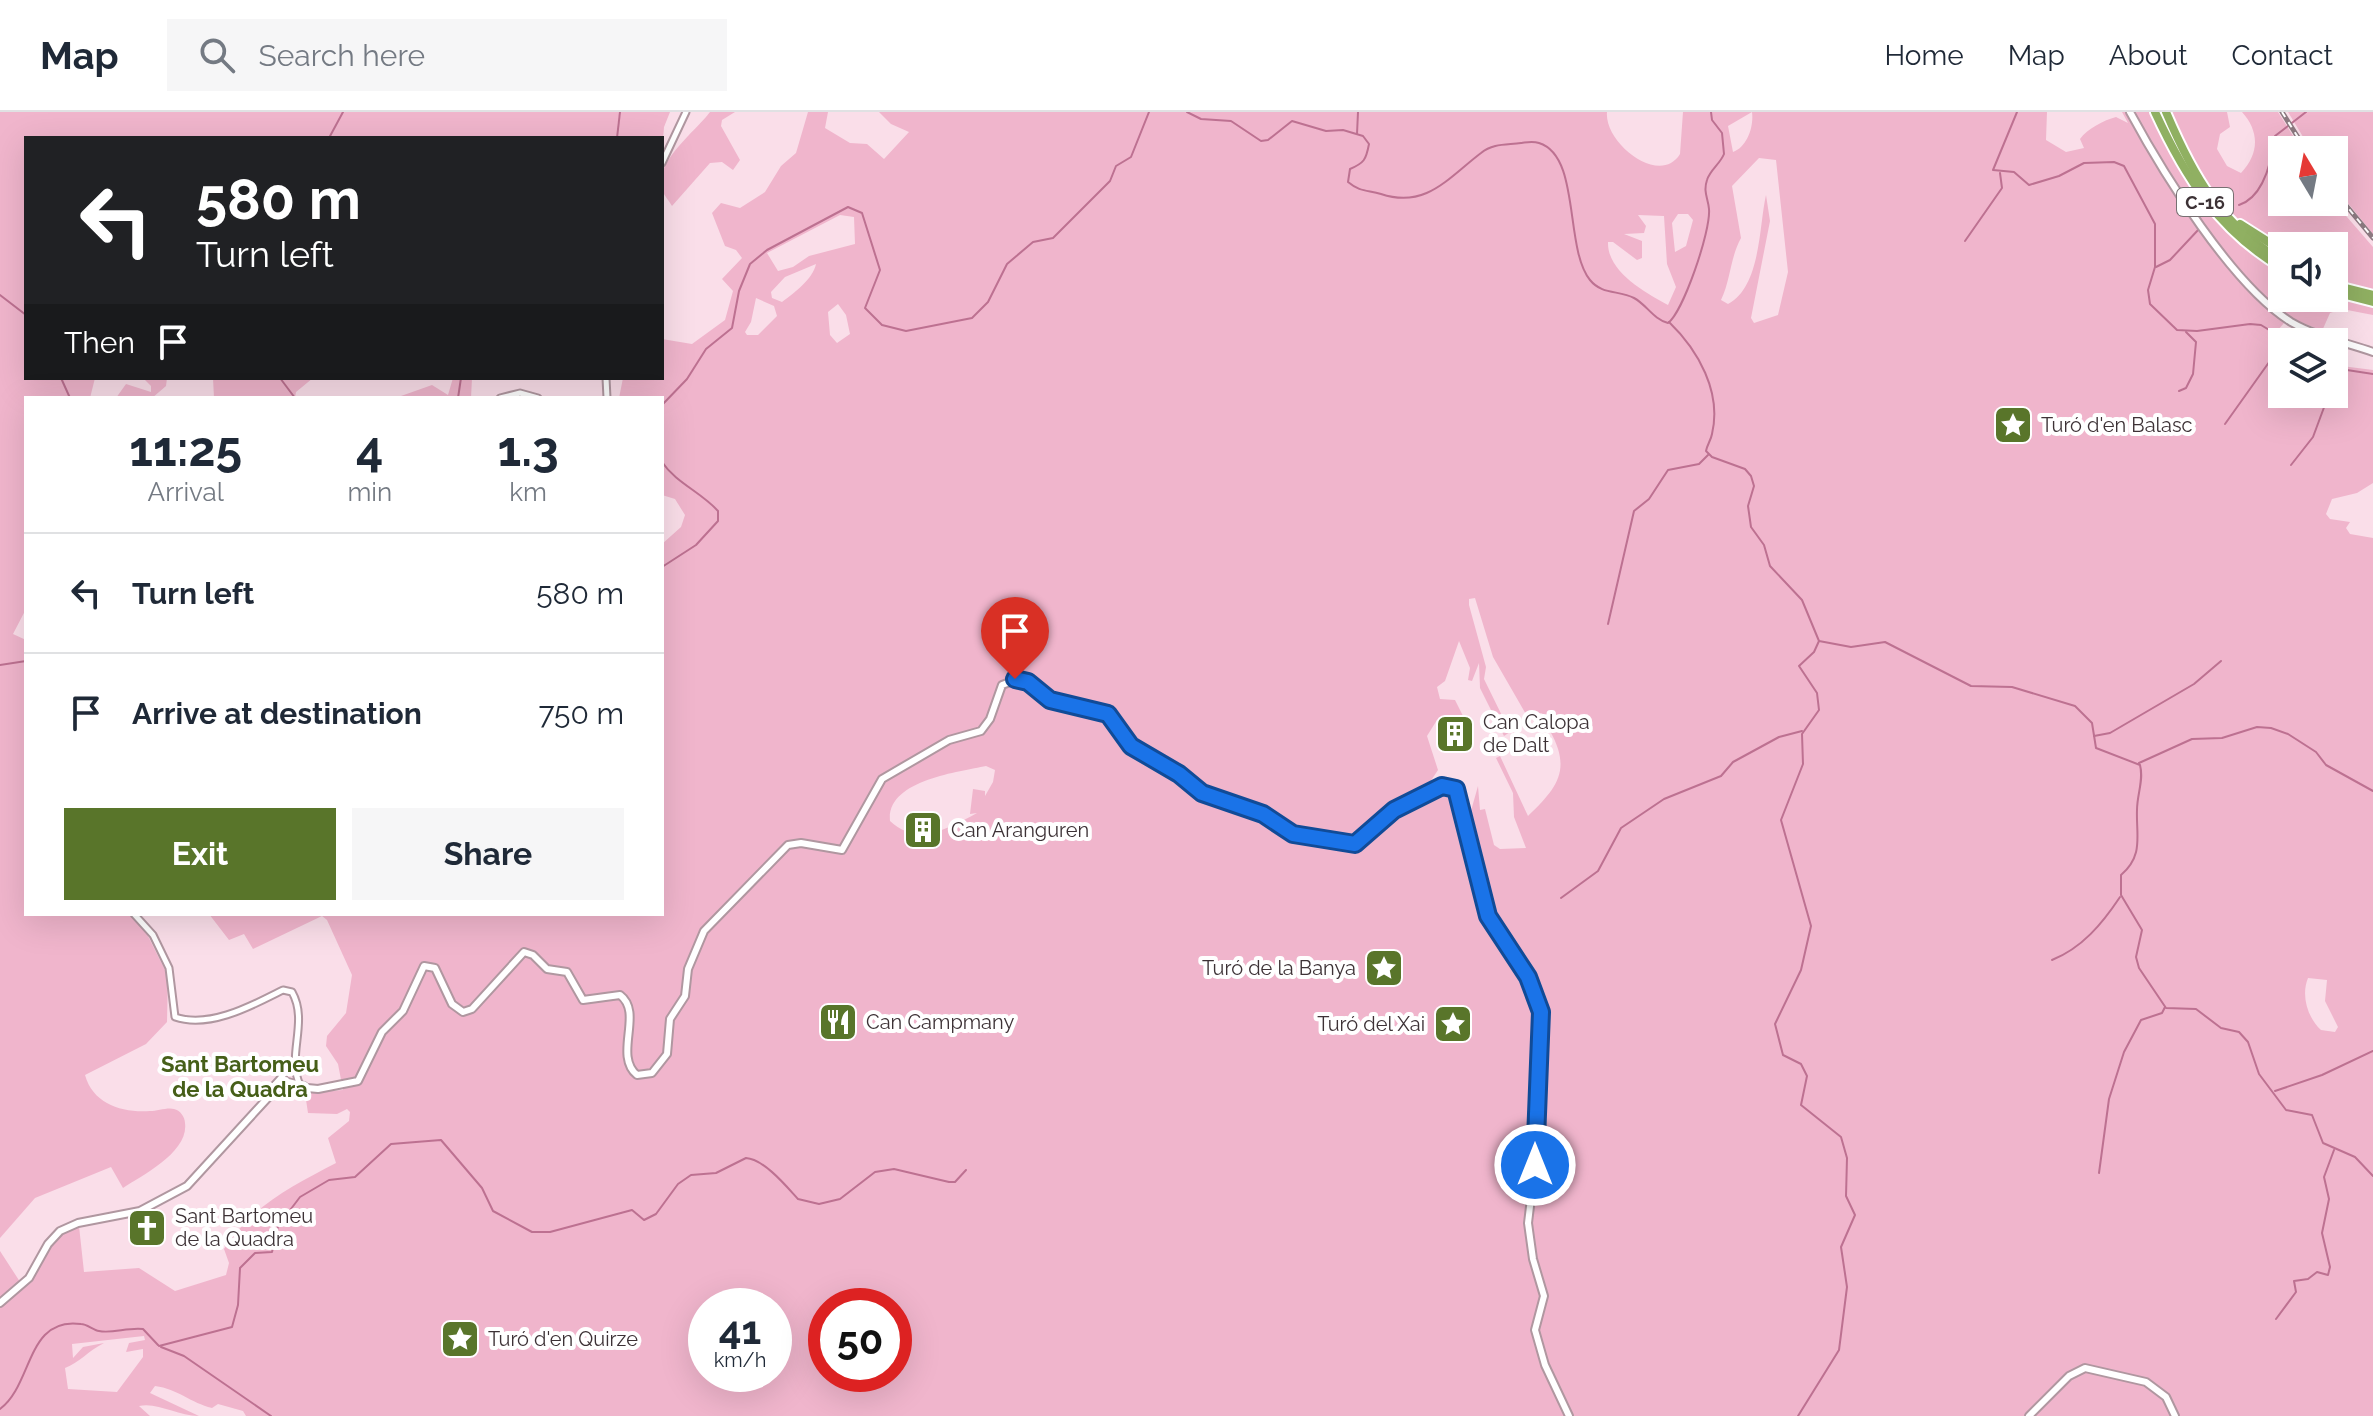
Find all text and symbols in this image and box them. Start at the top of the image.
search box [167,19,727,91]
text: Map [40,33,119,78]
icon: search [195,33,239,77]
text: Search here [259,38,425,73]
text: Home [1884,39,1964,72]
text: Map [2008,39,2065,72]
text: About [2109,39,2188,72]
text: Contact [2232,39,2333,72]
north arrow [2268,136,2348,216]
map controls [2268,136,2348,408]
text: 580 m [196,166,361,232]
icon: left [64,168,168,272]
road number: C-16 [2177,188,2233,216]
button: sound [2268,232,2348,312]
text: Turn left [196,233,334,275]
icon: arrive [151,320,195,364]
text: Then [64,325,135,360]
button: layers [2268,328,2348,408]
place icon: Turó d'en Balasc [1992,404,2034,446]
place label: Turó d'en Balasc [2041,413,2193,437]
text: 11:25 [129,421,242,477]
text: 4 [356,421,384,477]
text: 1.3 [497,421,559,477]
text: Arrival [148,477,224,507]
text: min [347,477,392,507]
text: km [509,477,547,507]
icon: left [64,571,108,615]
text: Turn left [132,576,254,611]
text: 580 m [536,576,624,611]
pin [981,597,1049,679]
icon: arrive [993,609,1037,653]
icon: arrive [64,691,108,735]
text: Arrive at destination [132,696,422,731]
text: 750 m [538,696,624,731]
place label: Can Calopa de Dalt [1483,710,1590,757]
building icon: Can Calopa de Dalt [1434,713,1476,755]
button: Exit [64,808,336,900]
button: Share [352,808,624,900]
building icon: Can Aranguren [902,809,944,851]
place label: Can Aranguren [951,818,1089,842]
place icon: Turó de la Banya [1363,947,1405,989]
place label: Turó de la Banya [1202,956,1356,980]
restaurant icon: Can Campmany [817,1001,859,1043]
place icon: Turó del Xai [1432,1003,1474,1045]
place label: Can Campmany [866,1010,1014,1034]
place label: Turó del Xai [1317,1012,1425,1036]
district label: Sant Bartomeu de la Quadra [161,1051,319,1102]
position arrow [1493,1123,1577,1207]
place label: Sant Bartomeu de la Quadra [175,1204,313,1251]
church icon: Sant Bartomeu de la Quadra [126,1207,168,1249]
speed limit sign: 50 [808,1288,912,1392]
text: 41 [719,1306,761,1353]
place icon: Turó d'en Quirze [439,1318,481,1360]
place label: Turó d'en Quirze [488,1327,638,1351]
text: km/h [714,1348,766,1372]

